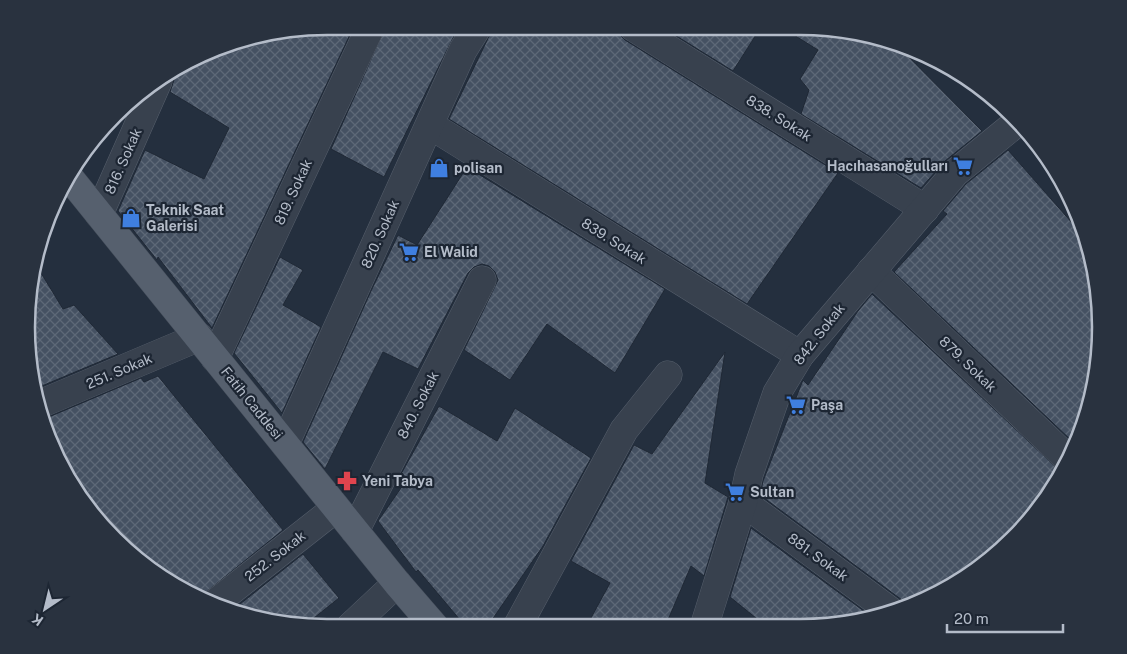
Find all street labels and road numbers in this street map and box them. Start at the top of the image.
street label: 838. Sokak [743,92,815,144]
street label: 816. Sokak [101,125,145,196]
street label: 819. Sokak [271,157,315,227]
street label: 820. Sokak [358,197,402,271]
street label: 839. Sokak [579,215,650,267]
street label: 842. Sokak [790,300,848,368]
street label: 879. Sokak [936,333,1000,395]
street label: 251. Sokak [84,350,154,392]
street label: Fatih Caddesi [218,364,286,442]
street label: 840. Sokak [394,369,442,441]
street label: 252. Sokak [241,527,309,585]
street label: 881. Sokak [785,530,851,584]

